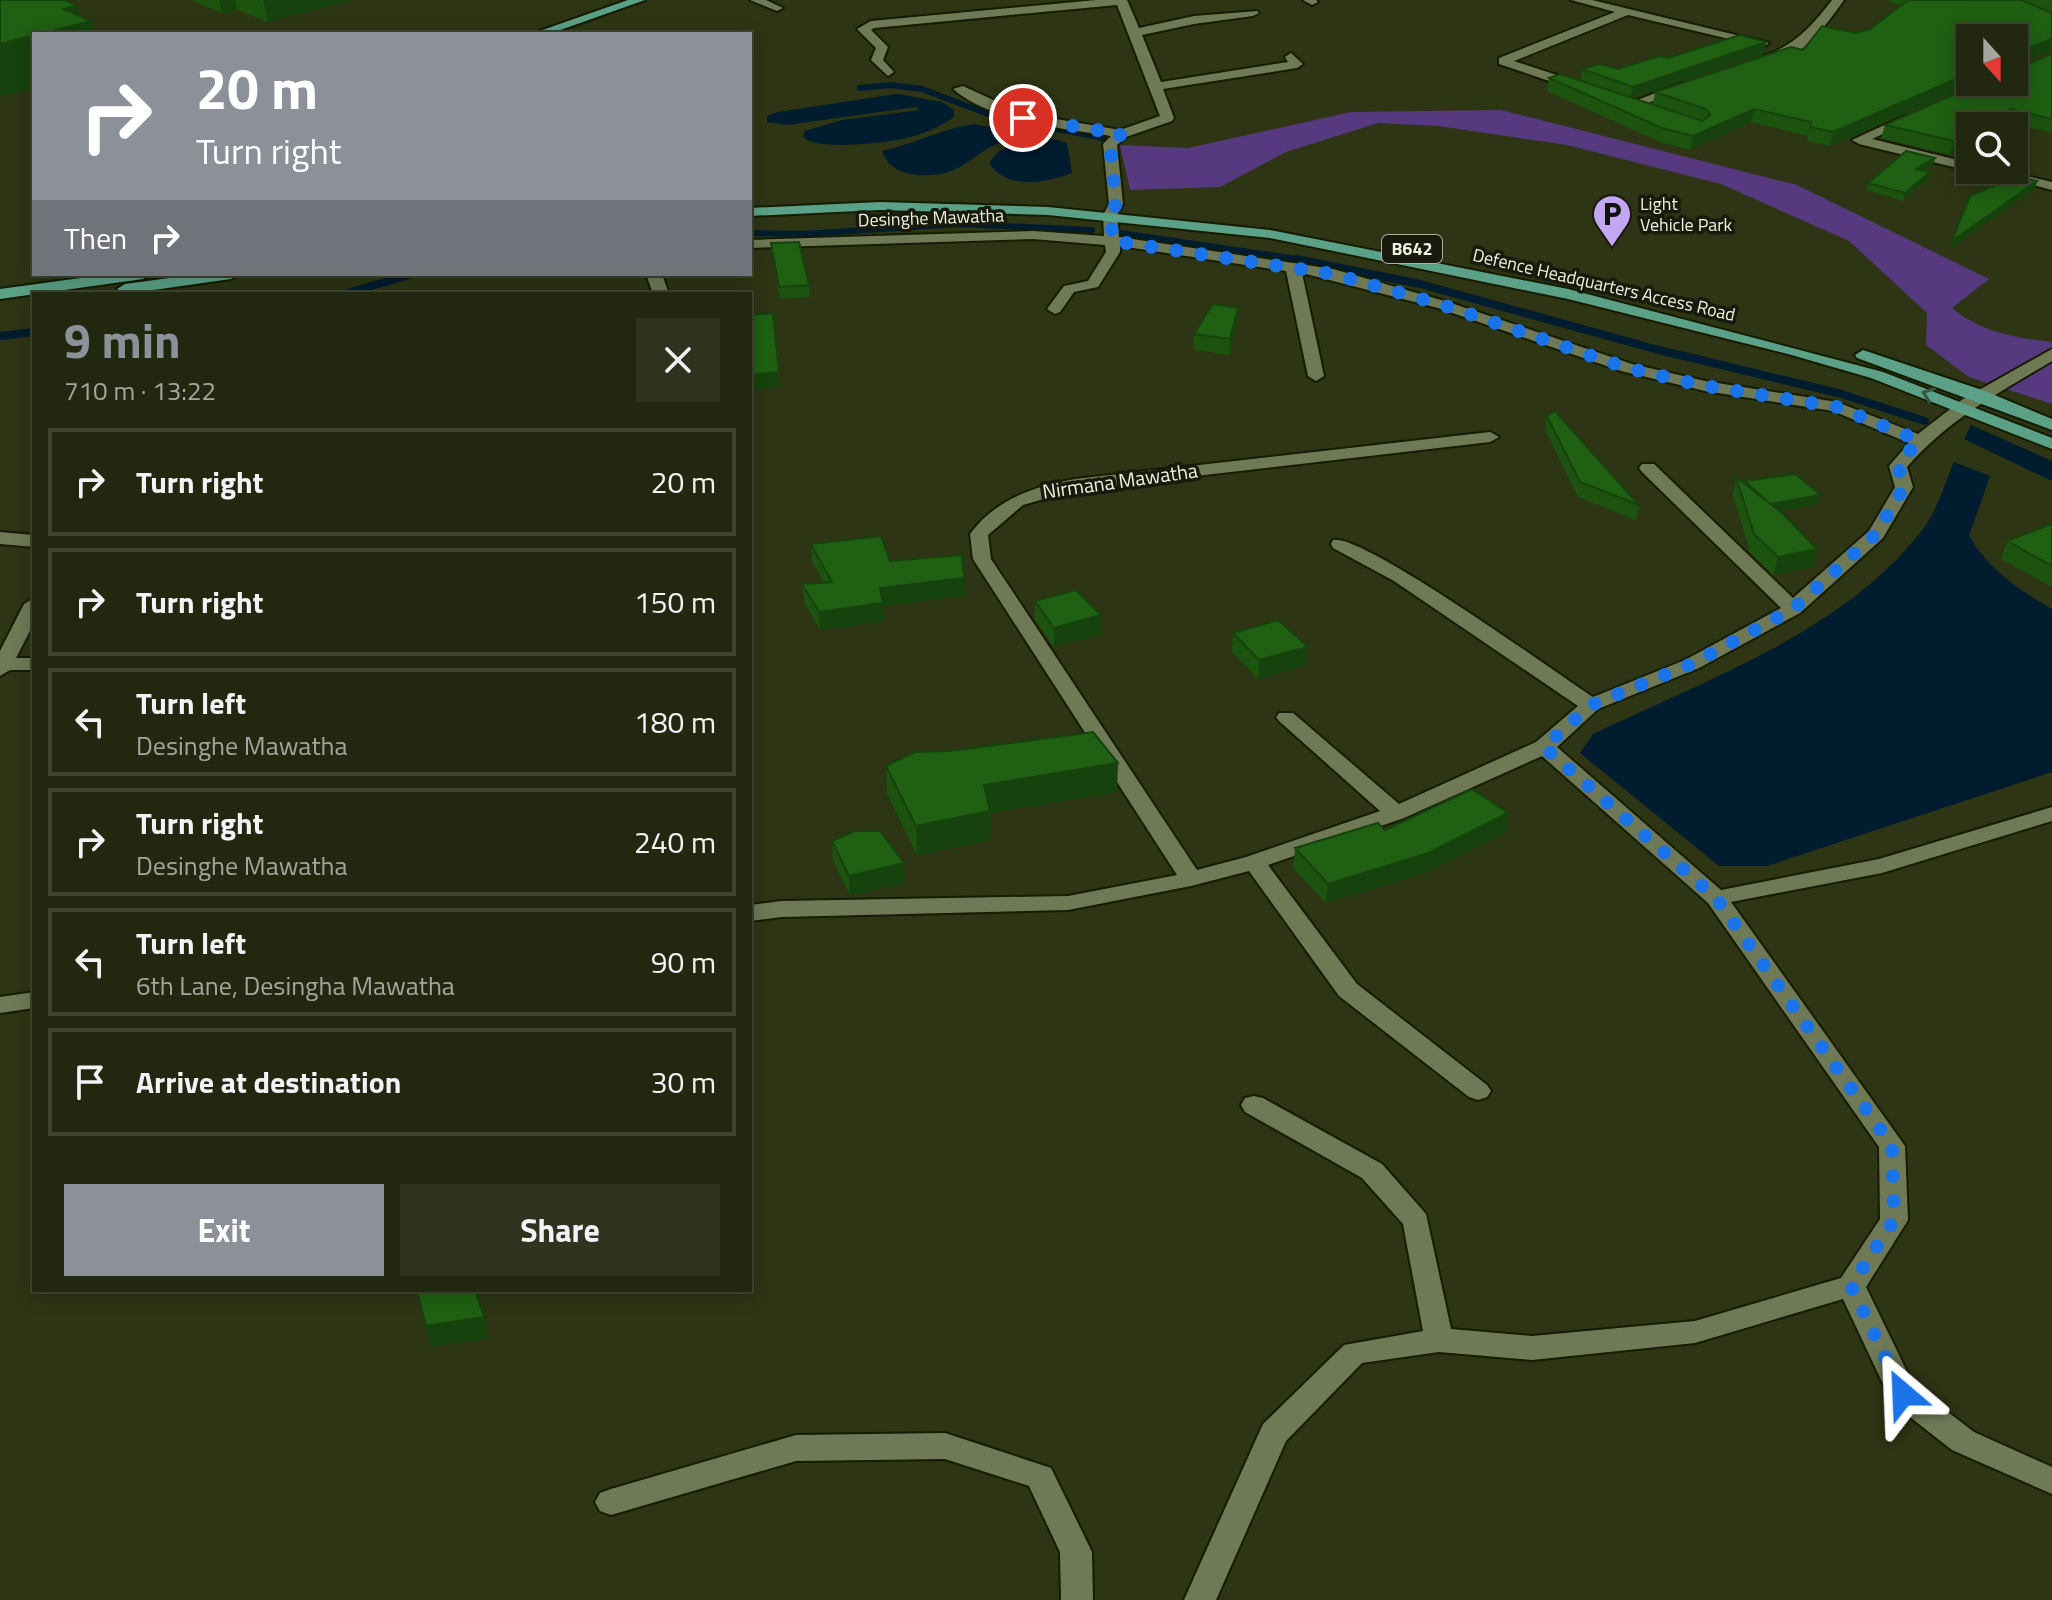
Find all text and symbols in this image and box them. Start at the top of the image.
north arrow [1956,24,2028,96]
map controls [1956,24,2028,184]
text: 20 m [196,46,318,131]
icon: right [64,64,168,168]
pin [989,84,1057,152]
icon: arrive [1001,96,1045,140]
button: search [1956,112,2028,184]
text: Turn right [196,123,341,178]
place label: Light Vehicle Park [1640,190,1732,238]
parking icon: Light Vehicle Park [1591,193,1633,248]
street label: Desinghe Mawatha [857,201,1005,234]
text: Then [64,215,127,261]
icon: right [143,216,187,260]
road number: B642 [1382,235,1442,263]
street label: Defence Headquarters Access Road [1470,241,1738,328]
text: 9 min [64,304,181,377]
button: close [636,318,720,402]
text: 710 m · 13:22 [64,371,216,410]
one-way arrow [1922,387,1936,403]
street label: Nirmana Mawatha [1040,454,1200,507]
text: Turn right [136,459,264,505]
text: 20 m [651,459,716,505]
icon: right [68,460,112,504]
text: Turn right [136,579,264,625]
text: 150 m [634,579,716,625]
icon: right [68,580,112,624]
text: Turn left [136,680,246,726]
text: 180 m [634,699,716,745]
icon: left [68,700,112,744]
text: Desinghe Mawatha [136,726,348,765]
text: Turn right [136,800,264,846]
text: 240 m [634,819,716,865]
icon: right [68,820,112,864]
text: Desinghe Mawatha [136,846,348,885]
text: Turn left [136,920,246,966]
text: 90 m [651,939,716,985]
icon: left [68,940,112,984]
text: 6th Lane, Desingha Mawatha [136,966,455,1005]
text: Arrive at destination [136,1059,401,1105]
text: 30 m [651,1059,716,1105]
icon: arrive [68,1060,112,1104]
button: Exit [64,1184,384,1276]
button: Share [400,1184,720,1276]
position arrow [1861,1352,1945,1436]

